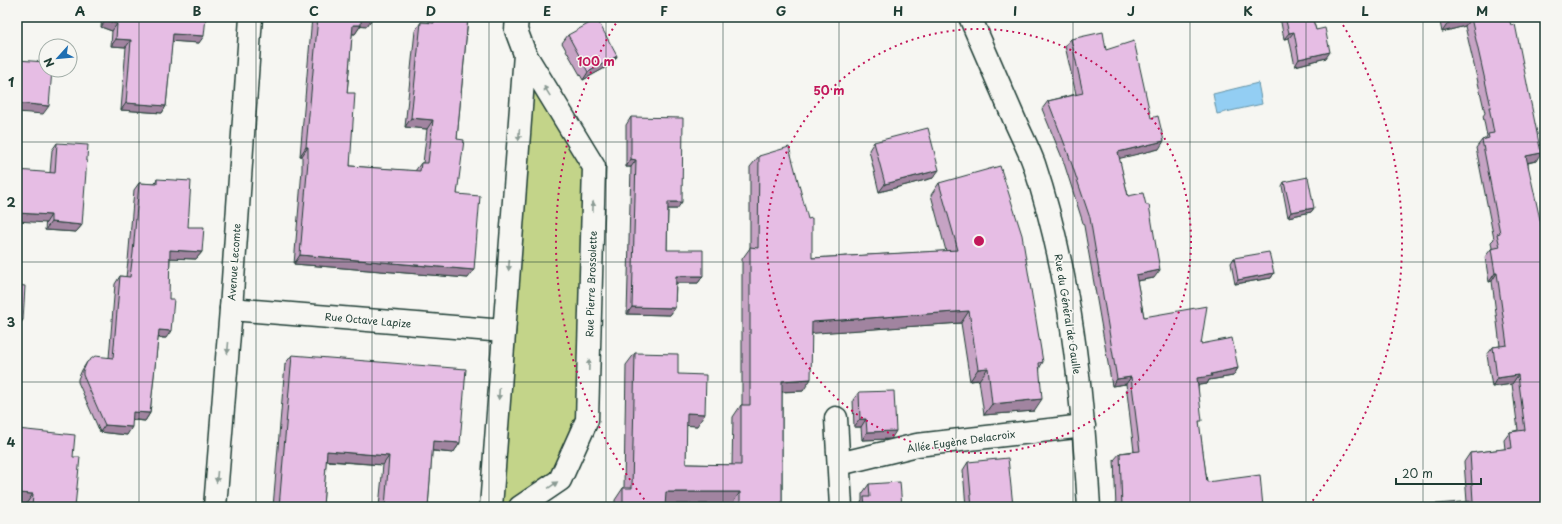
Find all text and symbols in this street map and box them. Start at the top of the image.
text: A [75,1,85,20]
text: B [193,1,202,20]
text: C [309,1,319,20]
text: D [426,1,436,20]
text: E [543,1,551,20]
text: F [660,1,668,20]
text: G [776,1,786,20]
text: H [893,1,903,20]
text: I [1013,1,1017,20]
text: J [1127,1,1135,20]
text: K [1243,1,1253,20]
text: L [1361,1,1369,20]
text: M [1476,1,1488,20]
north arrow [38,38,78,78]
text: 100 m [577,52,615,70]
text: N [39,55,58,71]
text: 1 [8,72,14,91]
text: 50 m [813,81,845,99]
one-way arrow [543,86,551,96]
one-way arrow [515,129,522,141]
text: 2 [6,192,16,211]
one-way arrow [590,200,596,213]
street label: Avenue Lecomte [223,223,244,301]
street label: Rue Pierre Brossolette [581,231,600,337]
centre of rings [972,234,986,248]
street label: Rue du Général de Gaulle [1052,253,1086,376]
one-way arrow [506,259,513,271]
street label: Rue Octave Lapize [324,308,412,331]
text: 3 [7,312,16,331]
one-way arrow [224,342,231,354]
one-way arrow [585,359,592,371]
one-way arrow [496,388,503,400]
street label: Allée Eugène Delacroix [906,425,1017,456]
text: 4 [7,432,16,451]
scale bar [1396,460,1481,486]
text: 20 m [1402,464,1433,482]
one-way arrow [214,471,221,483]
one-way arrow [547,481,558,489]

